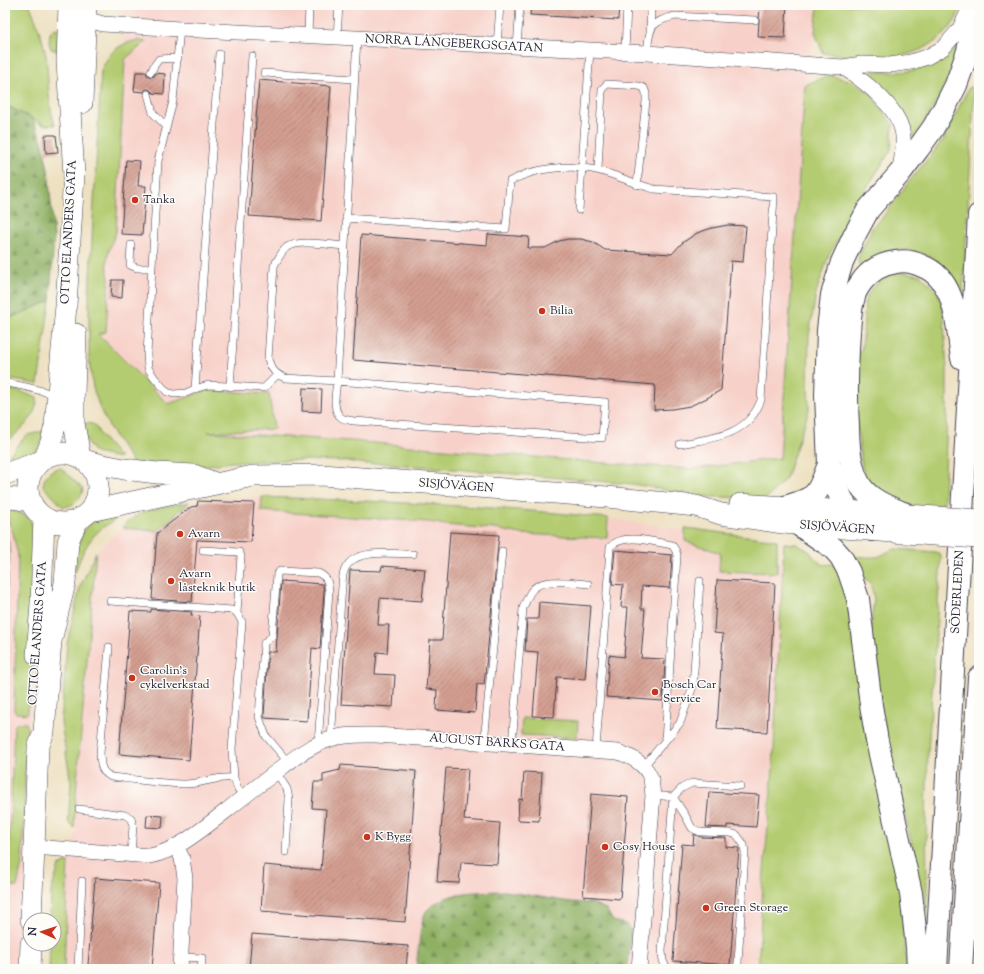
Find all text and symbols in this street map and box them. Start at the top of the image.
street label: NORRA LÅNGEBERGSGATAN [365,30,544,58]
street label: OTTO ELANDERS GATA [56,159,82,304]
place label: Tanka [143,191,176,209]
marker: Tanka [130,195,140,205]
place label: Bilia [550,302,574,320]
marker: Bilia [537,306,547,316]
street label: SISJÖVÄGEN [418,474,495,498]
street label: SISJÖVÄGEN [799,516,876,540]
place label: Avarn [188,525,220,543]
marker: Avarn [175,529,185,539]
street label: SÖDERLEDEN [947,549,969,634]
street label: OTTO ELANDERS GATA [24,560,52,706]
place label: Avarn låsteknik butik [179,565,256,597]
marker: Avarn låsteknik butik [166,576,176,586]
place label: Carolin's cykelverkstad [140,662,210,694]
marker: Carolin's cykelverkstad [127,673,137,683]
place label: Bosch Car Service [663,676,717,708]
marker: Bosch Car Service [650,687,660,697]
street label: AUGUST BARKS GATA [429,729,566,757]
place label: K Bygg [375,828,411,846]
marker: K Bygg [362,832,372,842]
place label: Cosy House [613,838,676,856]
marker: Cosy House [600,842,610,852]
place label: Green Storage [714,899,789,917]
marker: Green Storage [701,903,711,913]
north arrow [22,912,62,952]
text: N [25,927,41,937]

